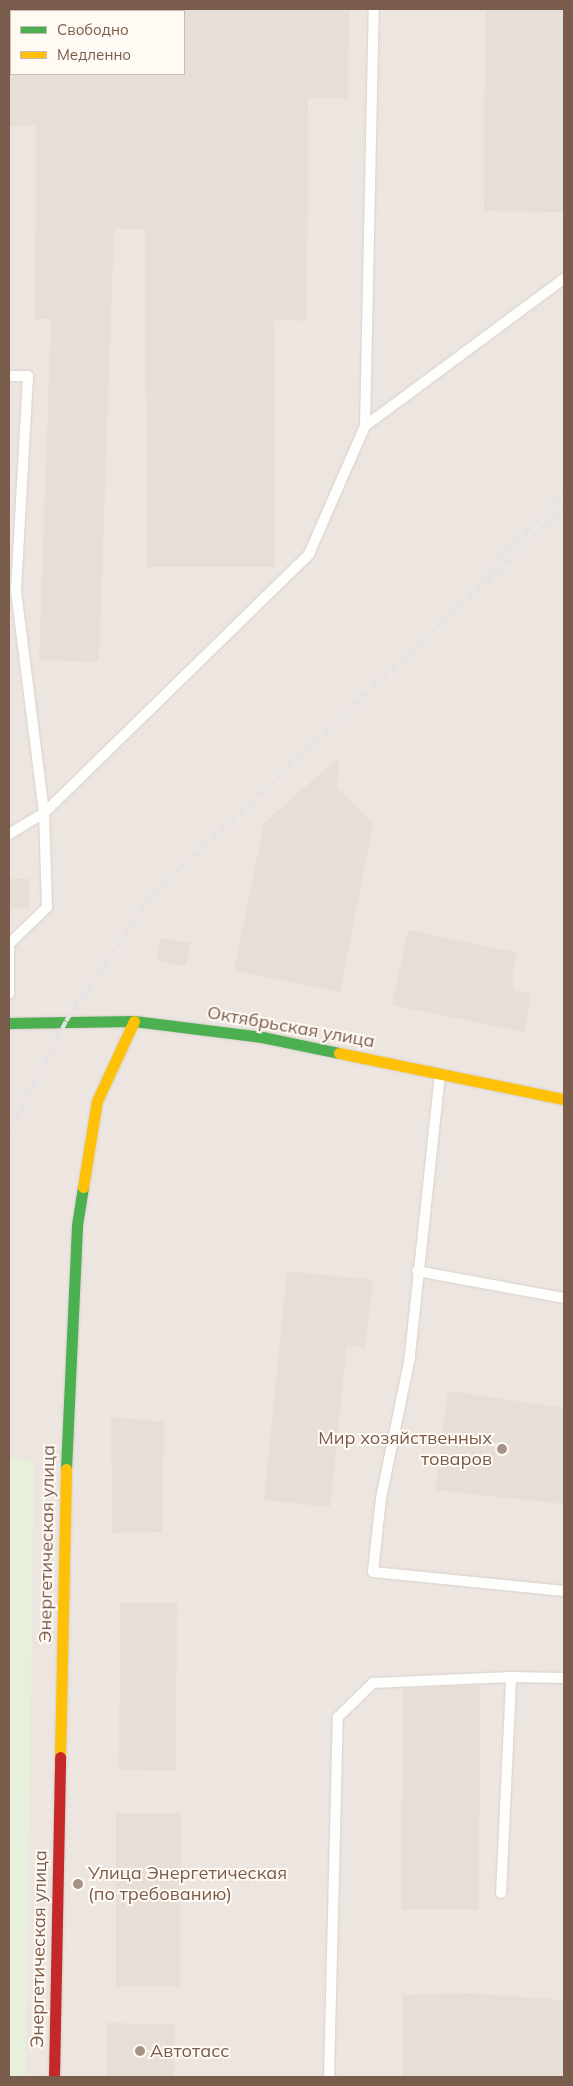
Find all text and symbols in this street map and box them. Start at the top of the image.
legend [10,10,185,75]
text: Свободно [57,20,129,39]
text: Медленно [57,45,131,64]
street label: Октябрьская улица [206,1002,376,1052]
place label: Мир хозяйственных товаров [318,1428,492,1470]
marker: Мир хозяйственных товаров [496,1443,508,1455]
street label: Энергетическая улица [34,1445,60,1643]
street label: Энергетическая улица [26,1850,52,2048]
place label: Улица Энергетическая (по требованию) [88,1863,287,1906]
marker: Улица Энергетическая (по требованию) [72,1878,84,1890]
place label: Автотасс [150,2040,229,2062]
marker: Автотасс [134,2045,146,2057]

